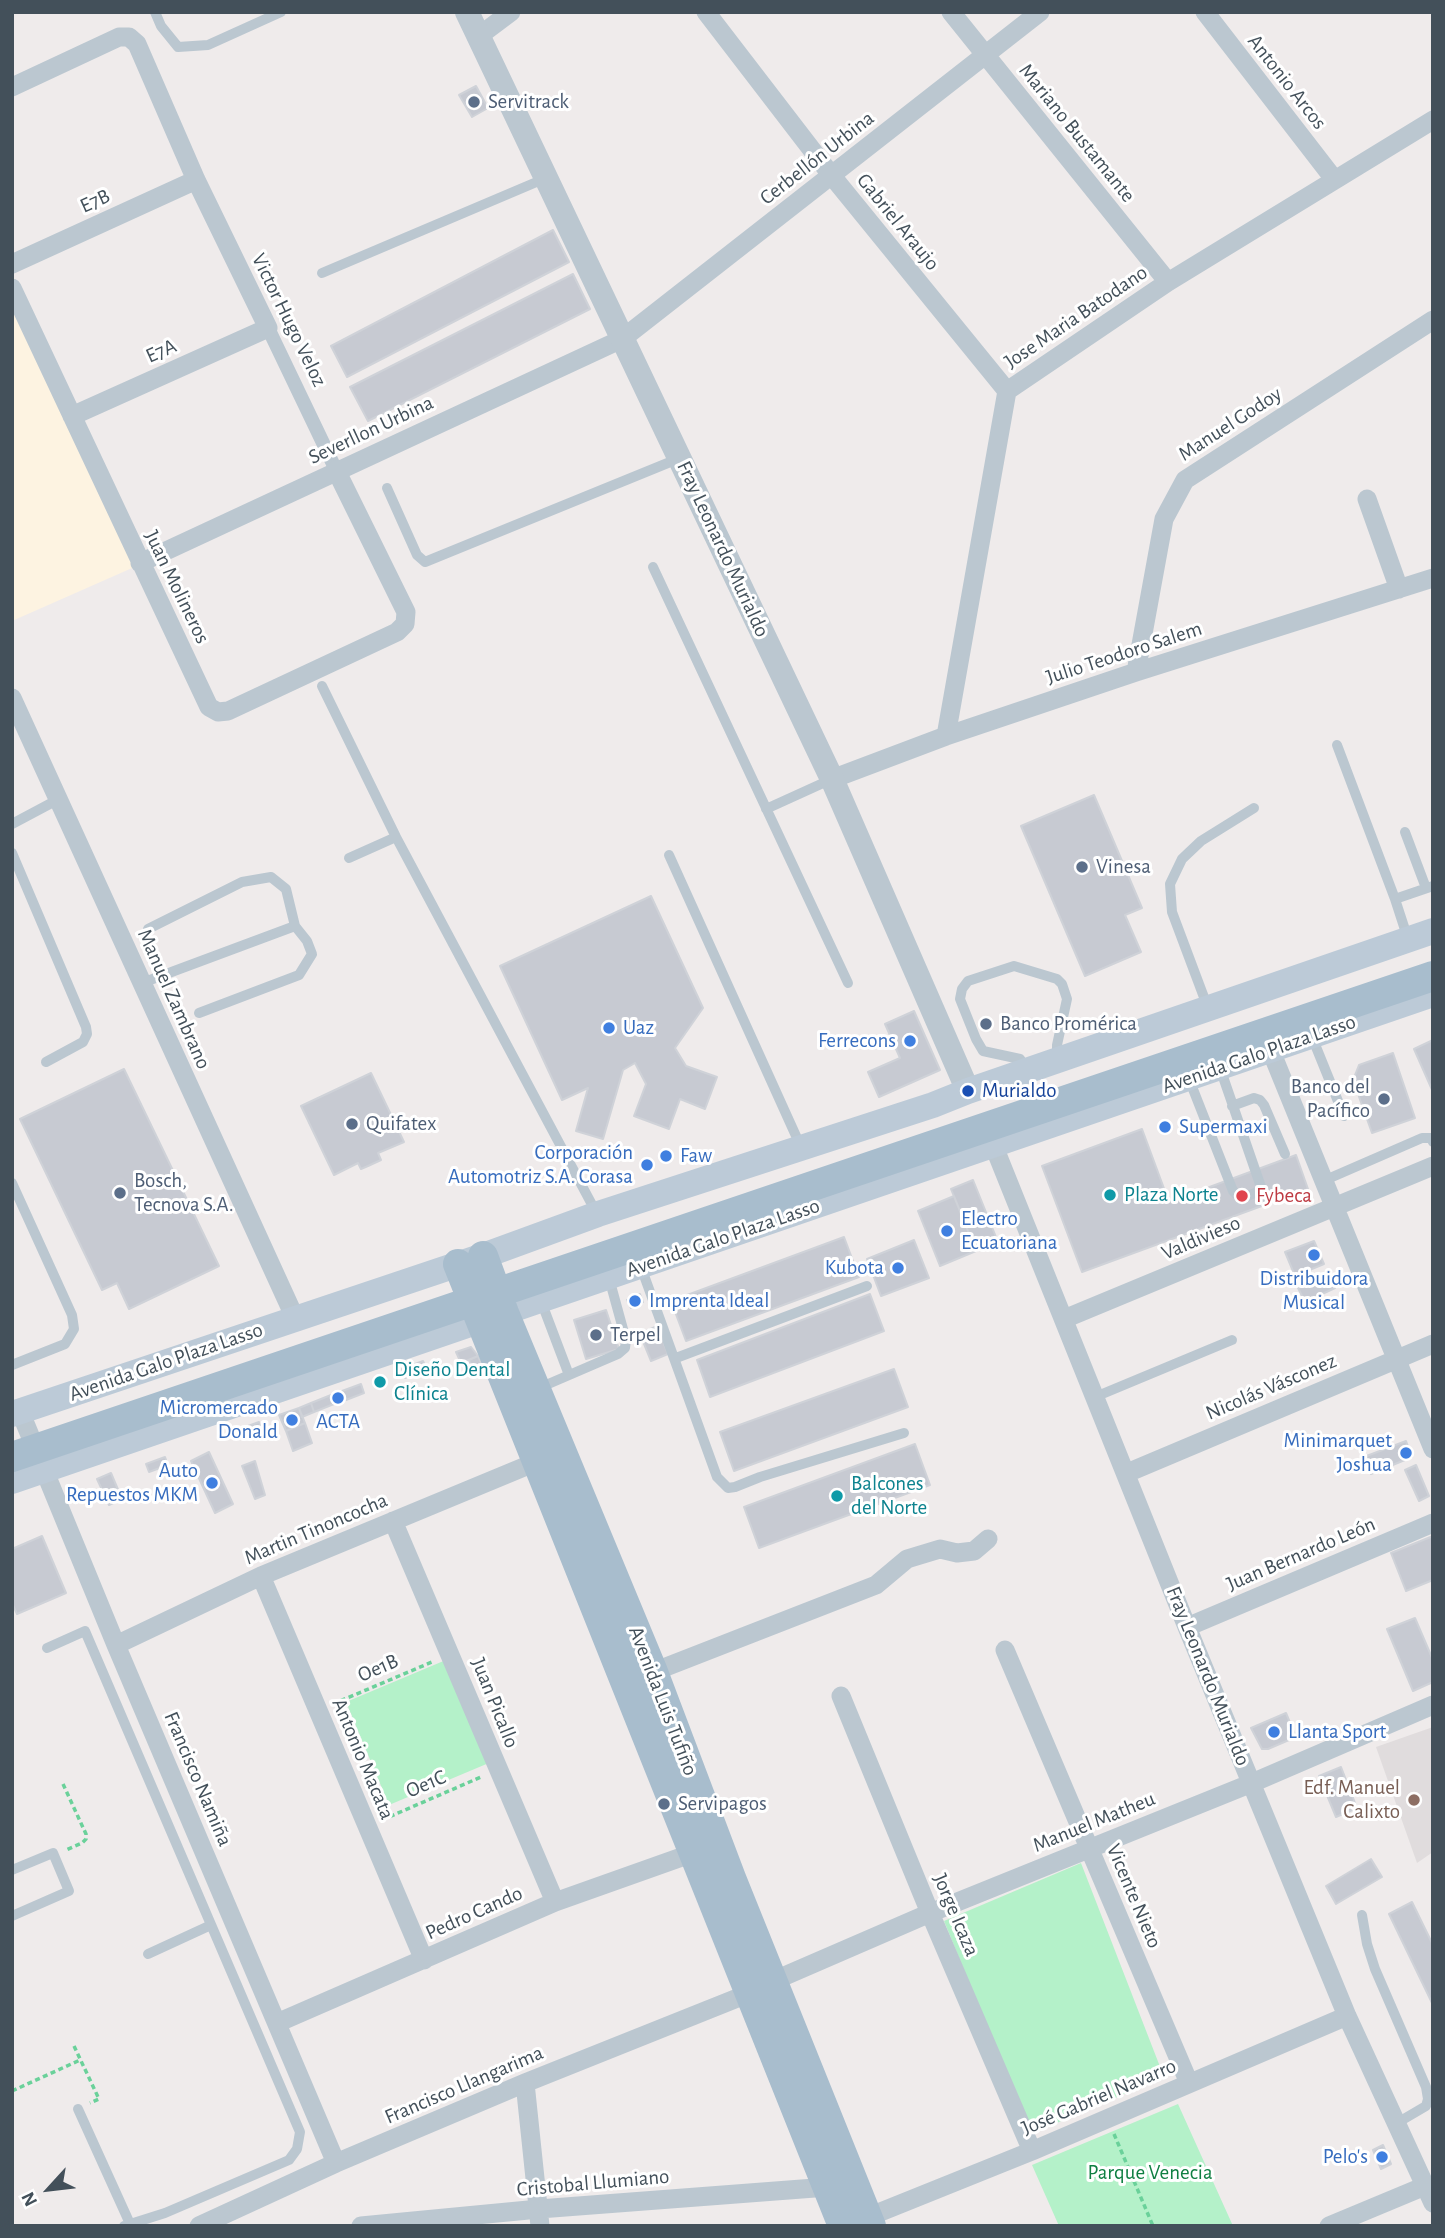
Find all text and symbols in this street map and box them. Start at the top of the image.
street label: Antonio Arcos [1242,29,1332,135]
street label: Mariano Bustamante [1013,59,1141,207]
place label: Servitrack [488,89,569,115]
marker: Servitrack [466,94,482,110]
street label: Cerbellón Urbina [755,106,879,210]
street label: Gabriel Araujo [851,168,945,276]
street label: E7B [76,183,114,219]
street label: Victor Hugo Veloz [246,249,332,391]
street label: Jose Maria Batodano [1000,260,1152,374]
street label: E7A [142,333,180,369]
street label: Manuel Godoy [1174,381,1286,467]
street label: Severllon Urbina [305,390,437,470]
street label: Fray Leonardo Murialdo [671,457,775,641]
street label: Juan Molineros [139,526,215,648]
street label: Julio Teodoro Salem [1043,616,1205,690]
place label: Vinesa [1096,854,1151,880]
marker: Vinesa [1074,859,1090,875]
street label: Manuel Zambrano [132,925,216,1073]
street label: Avenida Galo Plaza Lasso [1159,1009,1359,1099]
place label: Banco Promérica [1000,1011,1137,1037]
place label: Uaz [623,1015,654,1041]
marker: Banco Promérica [978,1016,994,1032]
marker: Uaz [601,1020,617,1036]
place label: Ferrecons [818,1028,896,1054]
marker: Ferrecons [902,1033,918,1049]
place label: Banco del Pacífico [1291,1074,1370,1124]
place label: Murialdo [982,1078,1057,1104]
marker: Murialdo [960,1083,976,1099]
marker: Banco del Pacífico [1376,1091,1392,1107]
place label: Quifatex [366,1111,436,1137]
place label: Supermaxi [1179,1114,1267,1140]
marker: Quifatex [344,1116,360,1132]
marker: Supermaxi [1157,1119,1173,1135]
place label: Corporación Automotriz S.A. Corasa [448,1140,633,1190]
place label: Faw [680,1143,712,1169]
marker: Faw [658,1148,674,1164]
marker: Corporación Automotriz S.A. Corasa [639,1157,655,1173]
place label: Bosch, Tecnova S.A. [134,1168,233,1218]
place label: Plaza Norte [1124,1182,1219,1208]
place label: Fybeca [1256,1183,1312,1209]
marker: Bosch, Tecnova S.A. [112,1185,128,1201]
marker: Plaza Norte [1102,1187,1118,1203]
marker: Fybeca [1234,1188,1250,1204]
street label: Avenida Galo Plaza Lasso [623,1193,823,1283]
place label: Electro Ecuatoriana [961,1206,1057,1256]
street label: Valdivieso [1158,1210,1244,1266]
marker: Electro Ecuatoriana [939,1223,955,1239]
marker: Distribuidora Musical [1306,1247,1322,1263]
place label: Kubota [825,1255,884,1281]
marker: Kubota [890,1260,906,1276]
place label: Distribuidora Musical [1260,1266,1368,1316]
place label: Imprenta Ideal [649,1288,769,1314]
marker: Imprenta Ideal [627,1293,643,1309]
street label: Avenida Galo Plaza Lasso [66,1317,266,1407]
place label: Terpel [610,1322,661,1348]
marker: Terpel [588,1327,604,1343]
street label: Nicolás Vásconez [1202,1348,1340,1426]
place label: Diseño Dental Clínica [394,1357,510,1407]
marker: Diseño Dental Clínica [372,1374,388,1390]
marker: ACTA [330,1390,346,1406]
place label: Micromercado Donald [160,1395,278,1445]
place label: ACTA [316,1409,360,1435]
marker: Micromercado Donald [284,1412,300,1428]
place label: Minimarquet Joshua [1284,1428,1392,1478]
marker: Minimarquet Joshua [1398,1445,1414,1461]
place label: Auto Repuestos MKM [66,1458,198,1508]
place label: Balcones del Norte [851,1471,927,1521]
marker: Auto Repuestos MKM [204,1475,220,1491]
street label: Martin Tinoncocha [241,1488,391,1570]
marker: Balcones del Norte [829,1488,845,1504]
street label: Juan Bernardo León [1223,1511,1379,1597]
street label: Fray Leonardo Murialdo [1160,1583,1256,1769]
street label: Avenida Luis Tufiño [623,1623,703,1779]
street label: Oe1B [354,1648,402,1688]
street label: Juan Picallo [466,1654,524,1752]
street label: Antonio Macata [326,1695,400,1823]
street label: Francisco Namiña [158,1708,238,1850]
place label: Llanta Sport [1288,1719,1386,1745]
marker: Llanta Sport [1266,1724,1282,1740]
street label: Oe1C [402,1764,450,1804]
place label: Edf. Manuel Calixto [1304,1775,1400,1825]
street label: Manuel Matheu [1029,1786,1159,1858]
place label: Servipagos [678,1791,767,1817]
marker: Edf. Manuel Calixto [1406,1792,1422,1808]
marker: Servipagos [656,1796,672,1812]
street label: Vicente Nieto [1101,1840,1167,1952]
street label: Jorge Icaza [927,1870,985,1960]
street label: Pedro Cando [422,1880,526,1946]
street label: Francisco Llangarima [381,2040,547,2130]
street label: José Gabriel Navarro [1018,2053,1180,2141]
place label: Pelo's [1323,2144,1368,2170]
marker: Pelo's [1374,2149,1390,2165]
north arrow [14,2154,84,2224]
park label: Parque Venecia [1087,2160,1213,2186]
street label: Cristobal Llumiano [516,2164,670,2202]
text: N [18,2189,41,2209]

